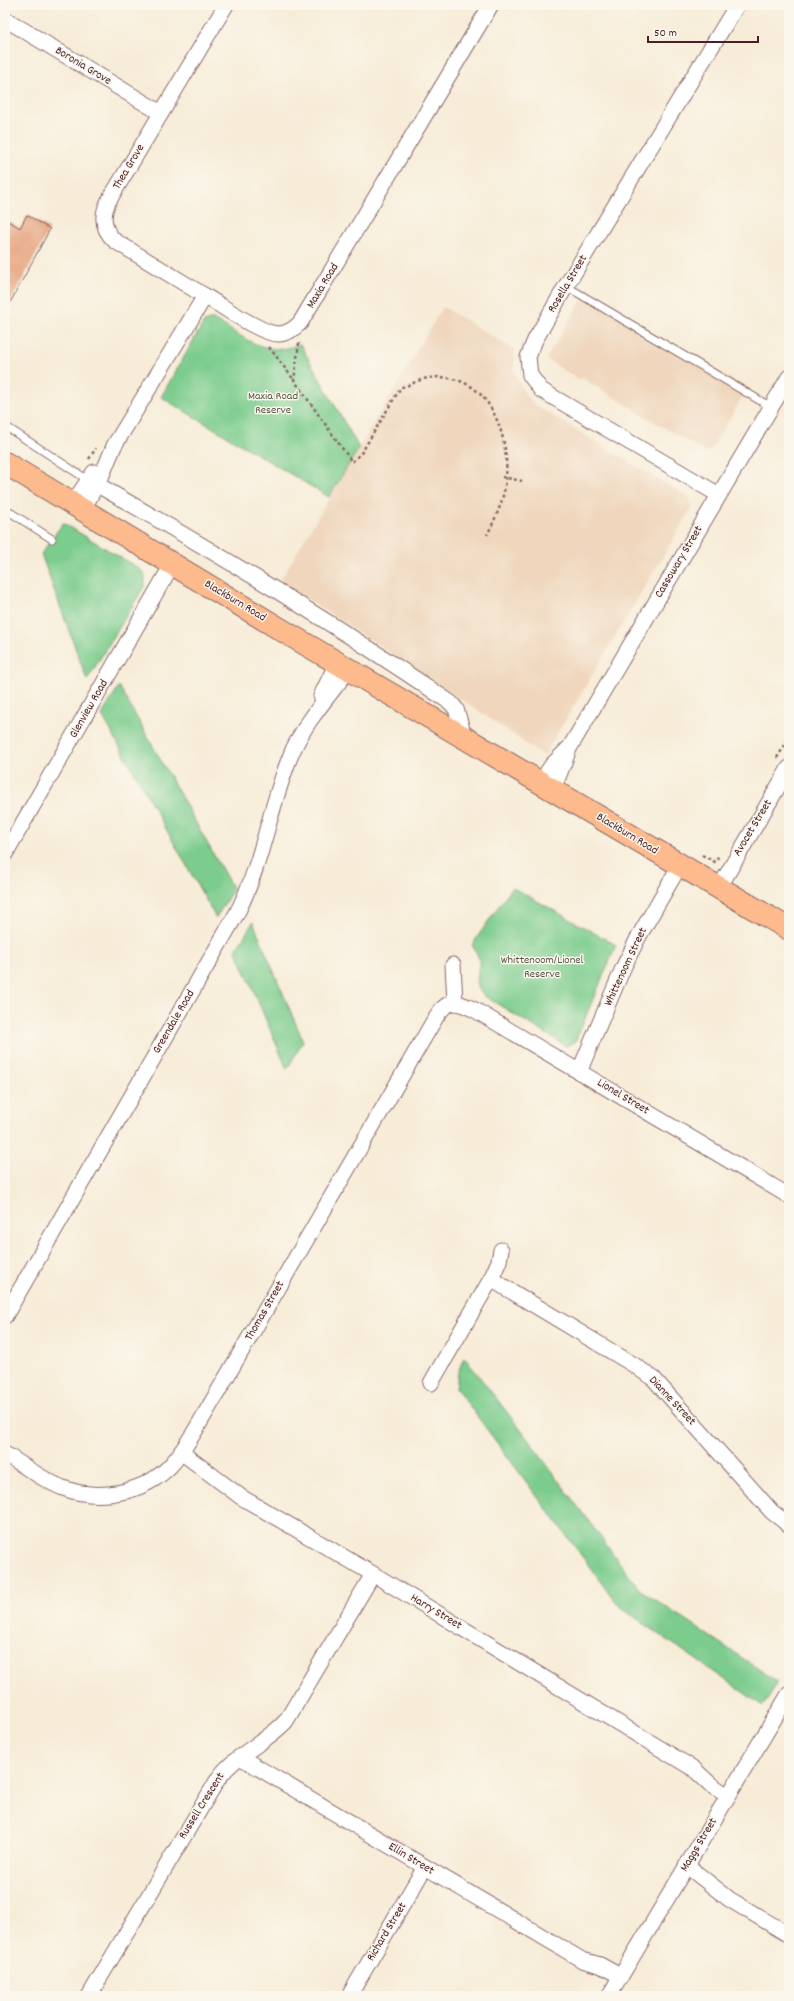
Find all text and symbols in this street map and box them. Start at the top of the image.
scale bar [648,18,758,44]
text: 50 m [654,25,677,42]
street label: Boronia Grove [52,42,114,90]
street label: Thea Grove [109,141,149,193]
street label: Rosella Street [544,251,592,316]
street label: Maxia Road [303,260,343,312]
park label: Maxia Road Reserve [248,388,298,419]
street label: Cassowary Street [651,522,708,601]
street label: Blackburn Road [201,576,269,626]
street label: Glenview Road [65,677,113,741]
street label: Avocet Street [729,796,777,860]
street label: Blackburn Road [593,809,661,859]
street label: Whittenoom Street [600,924,652,1009]
park label: Whittenoom/Lionel Reserve [501,952,584,983]
street label: Greendale Road [149,987,199,1057]
street label: Lionel Street [594,1075,653,1120]
street label: Thomas Street [241,1277,289,1344]
street label: Dianne Street [645,1372,700,1430]
street label: Harry Street [407,1590,465,1634]
street label: Russell Crescent [175,1769,230,1843]
street label: Maggs Street [676,1814,722,1875]
street label: Ellin Street [385,1839,438,1880]
street label: Richard Street [363,1899,412,1965]

